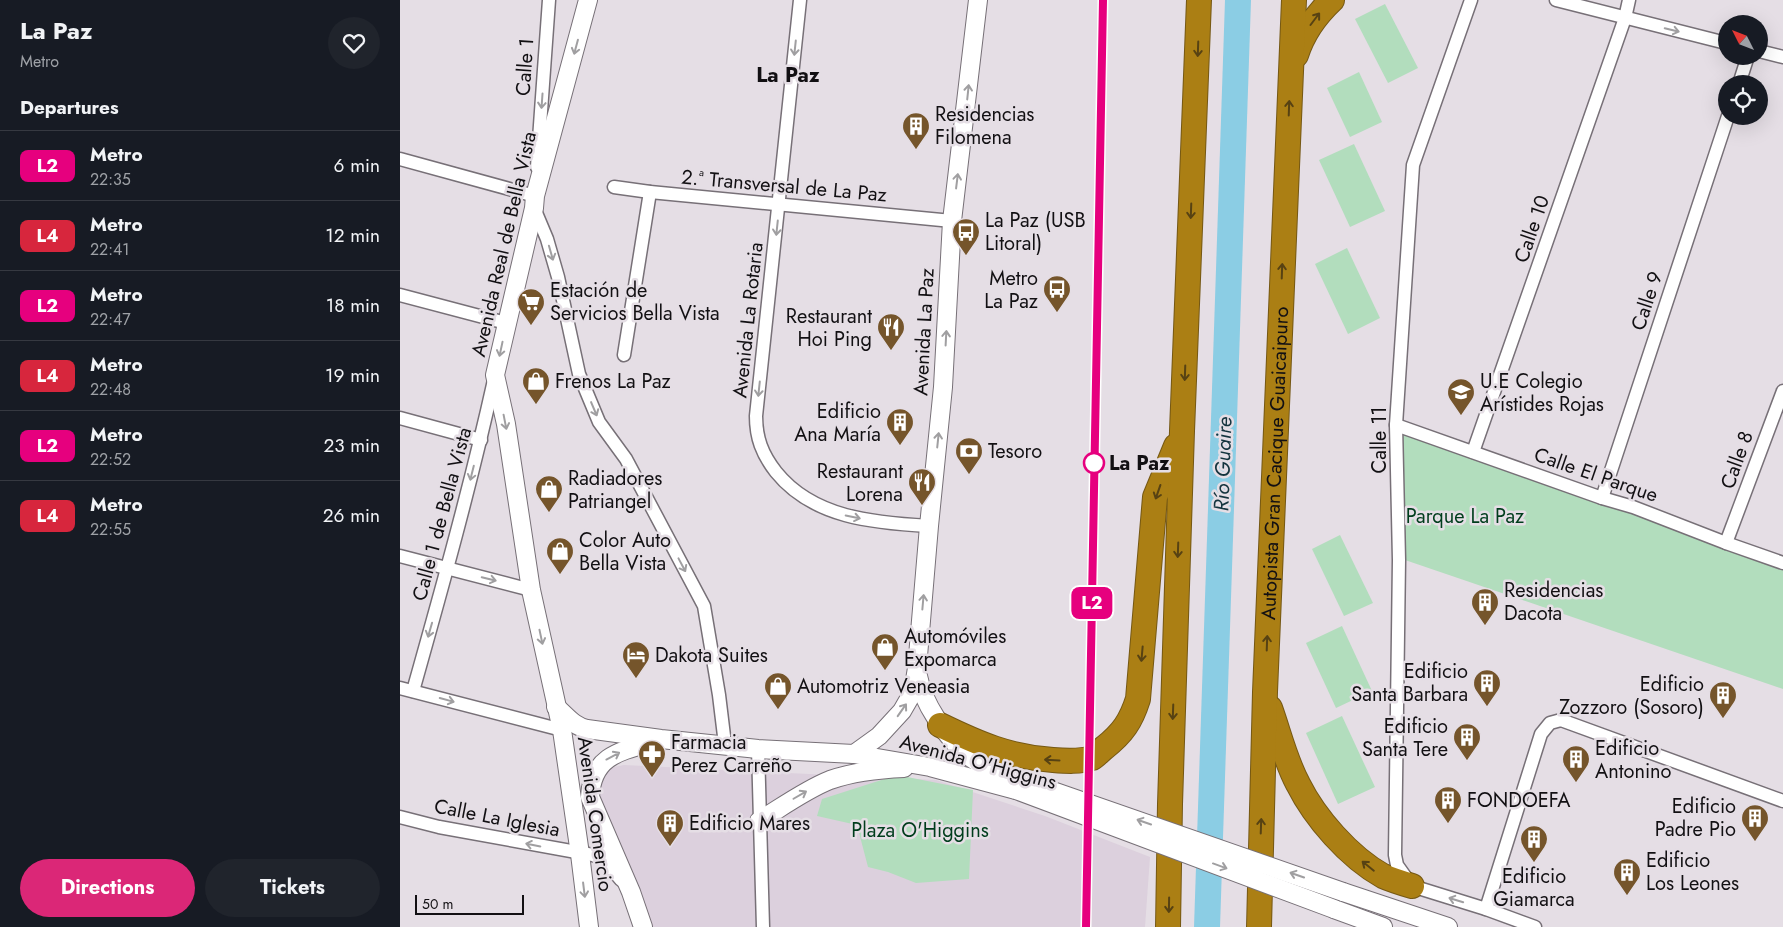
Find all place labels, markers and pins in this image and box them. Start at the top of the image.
place label: Residencias Filomena [935,100,1034,152]
building icon: Residencias Filomena [901,111,931,150]
place label: La Paz (USB Litoral) [985,206,1086,258]
bus stop icon: La Paz (USB Litoral) [951,217,981,256]
place label: Metro La Paz [984,264,1038,316]
bus stop icon: Metro La Paz [1042,274,1072,313]
place label: Estación de Servicios Bella Vista [550,276,720,328]
supermarket icon: Estación de Servicios Bella Vista [516,287,546,326]
place label: Restaurant Hoi Ping [786,302,872,354]
restaurant icon: Restaurant Hoi Ping [876,312,906,351]
shop icon: Frenos La Paz [521,366,551,405]
place label: Frenos La Paz [555,367,671,396]
place label: U.E Colegio Arístides Rojas [1480,367,1604,419]
school or university icon: U.E Colegio Arístides Rojas [1446,377,1476,416]
place label: Edificio Ana María [794,397,881,449]
building icon: Edificio Ana María [885,407,915,446]
bank icon: Tesoro [954,436,984,475]
place label: Tesoro [988,437,1042,466]
place label: La Paz [1109,449,1170,478]
marker: La Paz [1083,452,1105,474]
place label: Restaurant Lorena [817,457,903,509]
place label: Radiadores Patriangel [568,464,662,516]
restaurant icon: Restaurant Lorena [907,467,937,506]
shop icon: Radiadores Patriangel [534,474,564,513]
place label: Color Auto Bella Vista [579,526,671,578]
shop icon: Color Auto Bella Vista [545,536,575,575]
place label: Residencias Dacota [1504,576,1603,628]
building icon: Residencias Dacota [1470,587,1500,626]
place label: Automóviles Expomarca [904,622,1006,674]
shop icon: Automóviles Expomarca [870,632,900,671]
hotel icon: Dakota Suites [621,640,651,679]
place label: Dakota Suites [655,641,768,670]
place label: Edificio Santa Barbara [1351,657,1468,709]
building icon: Edificio Santa Barbara [1472,668,1502,707]
place label: Edificio Zozzoro (Sosoro) [1559,670,1704,722]
shop icon: Automotriz Veneasia [763,671,793,710]
place label: Automotriz Veneasia [797,672,970,701]
building icon: Edificio Zozzoro (Sosoro) [1708,680,1738,719]
place label: Edificio Santa Tere [1362,712,1448,764]
building icon: Edificio Santa Tere [1452,722,1482,761]
place label: Farmacia Perez Carreño [671,728,792,780]
place label: Edificio Antonino [1595,734,1672,786]
pharmacy icon: Farmacia Perez Carreño [637,739,667,778]
building icon: Edificio Antonino [1561,744,1591,783]
building icon: FONDOEFA [1433,785,1463,824]
place label: FONDOEFA [1467,786,1571,815]
place label: Edificio Padre Pio [1655,792,1736,844]
building icon: Edificio Padre Pio [1740,803,1770,842]
building icon: Edificio Mares [655,808,685,847]
place label: Edificio Mares [689,809,810,838]
building icon: Edificio Giamarca [1519,824,1549,863]
place label: Edificio Los Leones [1646,846,1739,898]
building icon: Edificio Los Leones [1612,857,1642,896]
place label: Edificio Giamarca [1493,862,1575,914]

